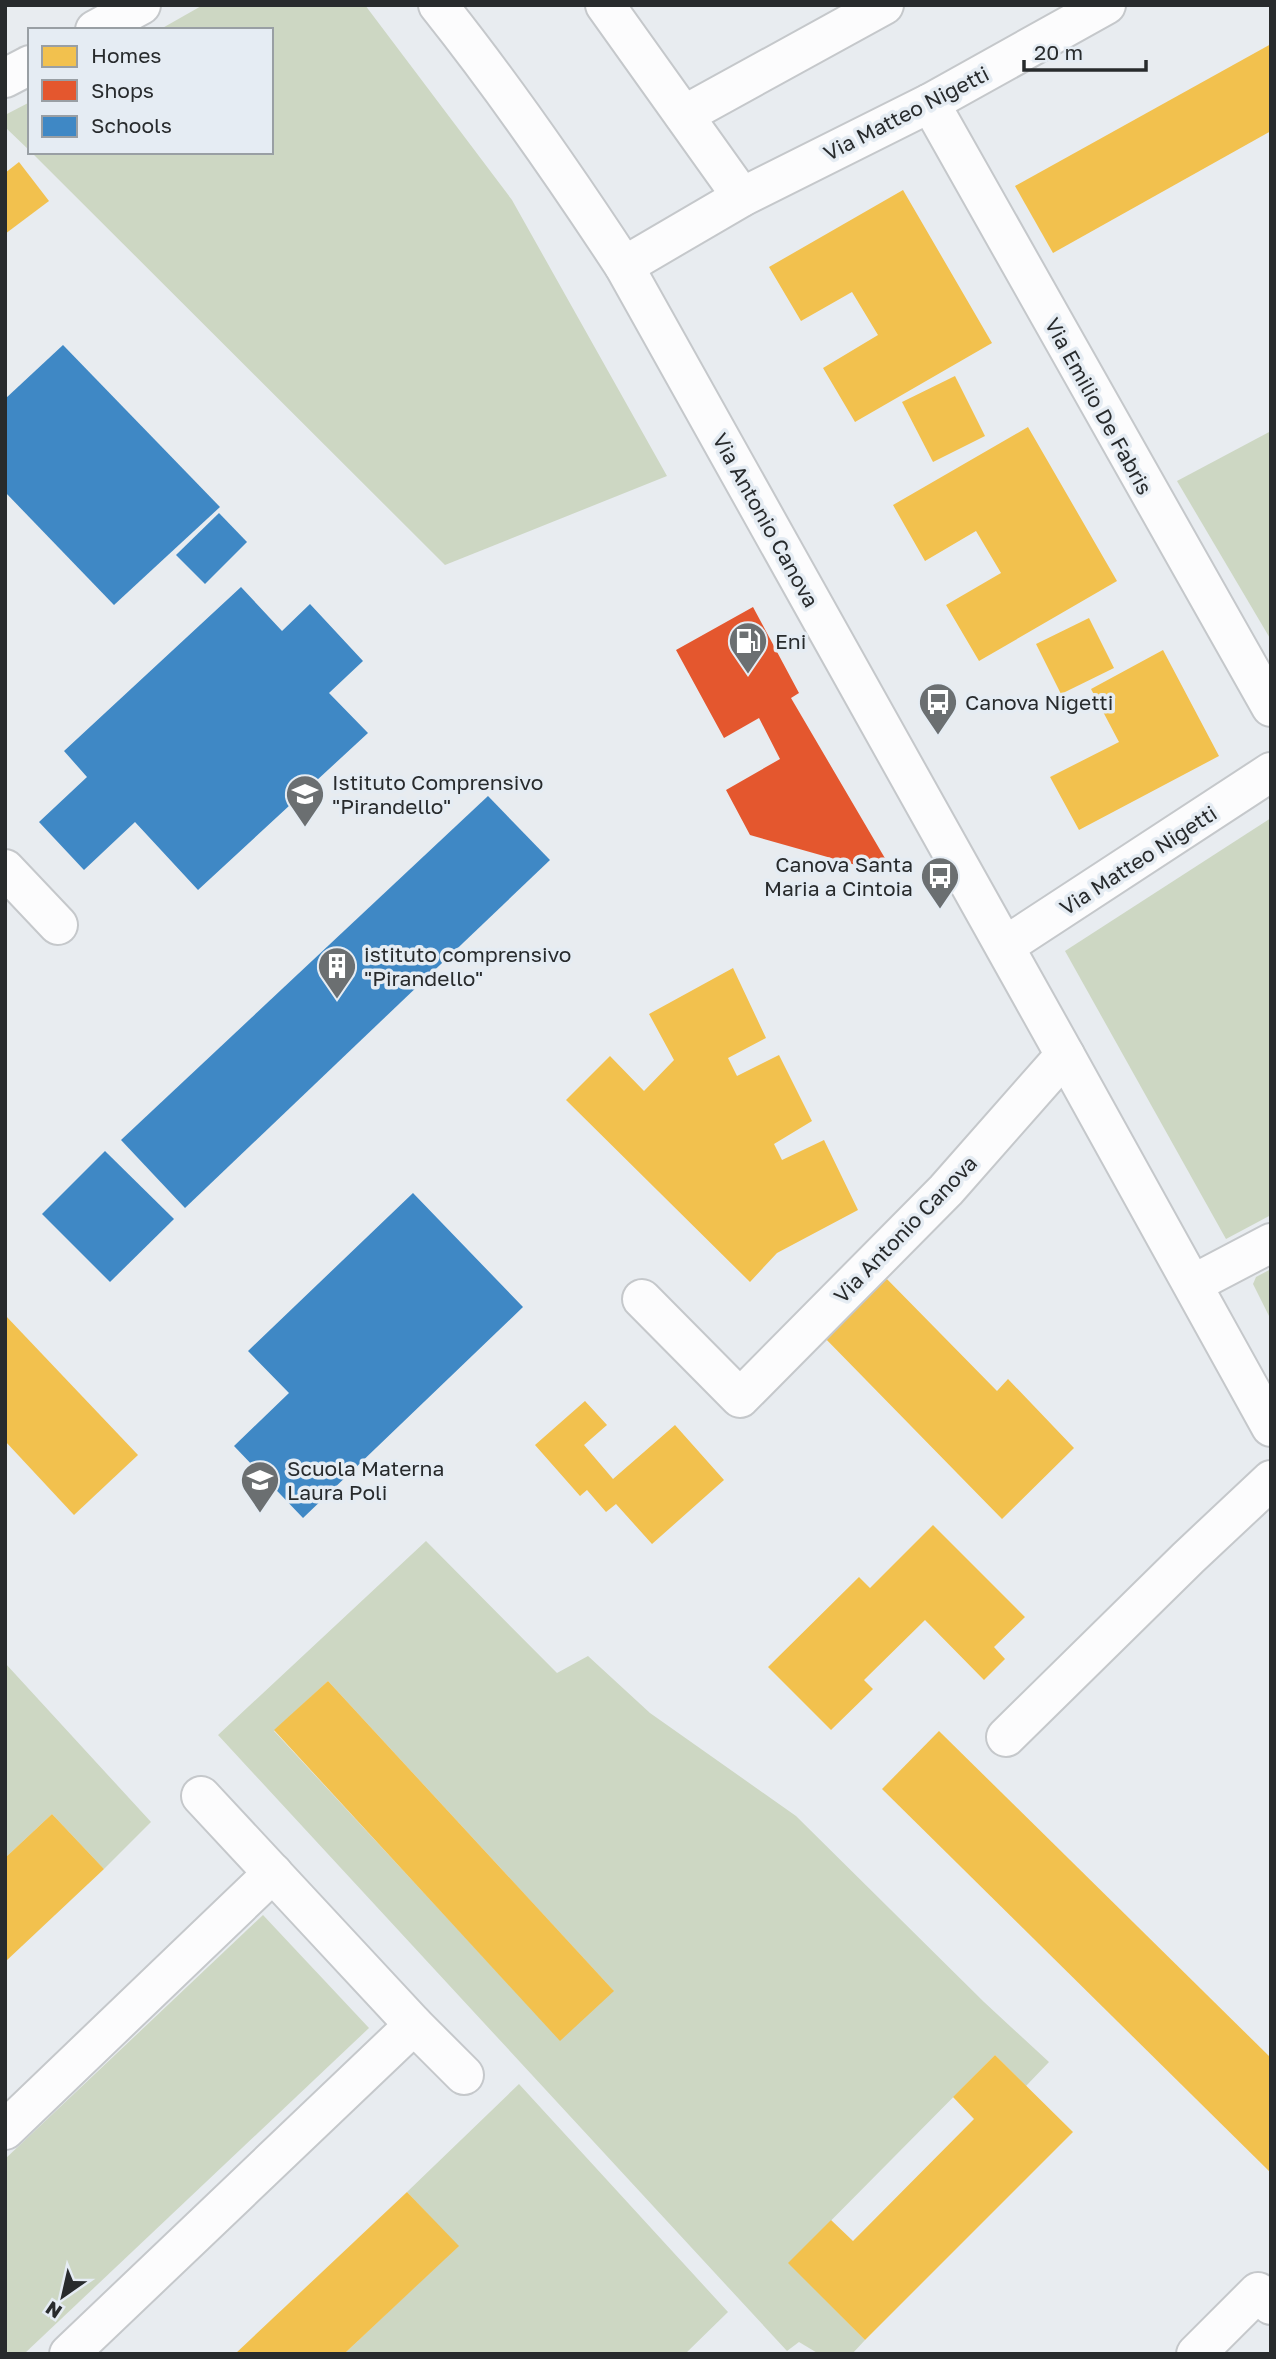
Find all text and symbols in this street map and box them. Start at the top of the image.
legend [28,28,273,154]
scale bar [1024,28,1146,72]
text: 20 m [1034,39,1083,65]
text: Homes [91,42,161,68]
street label: Via Matteo Nigetti [819,60,993,166]
text: Shops [91,77,154,103]
text: Schools [91,112,172,138]
street label: Via Emilio De Fabris [1040,313,1158,499]
street label: Via Antonio Canova [707,428,825,612]
fuel station icon: Eni [727,620,769,675]
place label: Eni [775,628,806,654]
bus stop icon: Canova Nigetti [917,681,959,736]
place label: Canova Nigetti [965,689,1113,715]
place label: Istituto Comprensivo "Pirandello" [332,769,543,819]
school or university icon: Istituto Comprensivo "Pirandello" [284,773,326,828]
street label: Via Matteo Nigetti [1055,800,1221,920]
place label: Canova Santa Maria a Cintoia [764,851,913,901]
bus stop icon: Canova Santa Maria a Cintoia [919,855,961,910]
place label: istituto comprensivo "Pirandello" [364,941,571,991]
building icon: istituto comprensivo "Pirandello" [316,945,358,1000]
street label: Via Antonio Canova [828,1150,982,1308]
place label: Scuola Materna Laura Poli [287,1455,444,1505]
school or university icon: Scuola Materna Laura Poli [239,1459,281,1514]
north arrow [28,2261,98,2331]
text: N [41,2297,66,2324]

